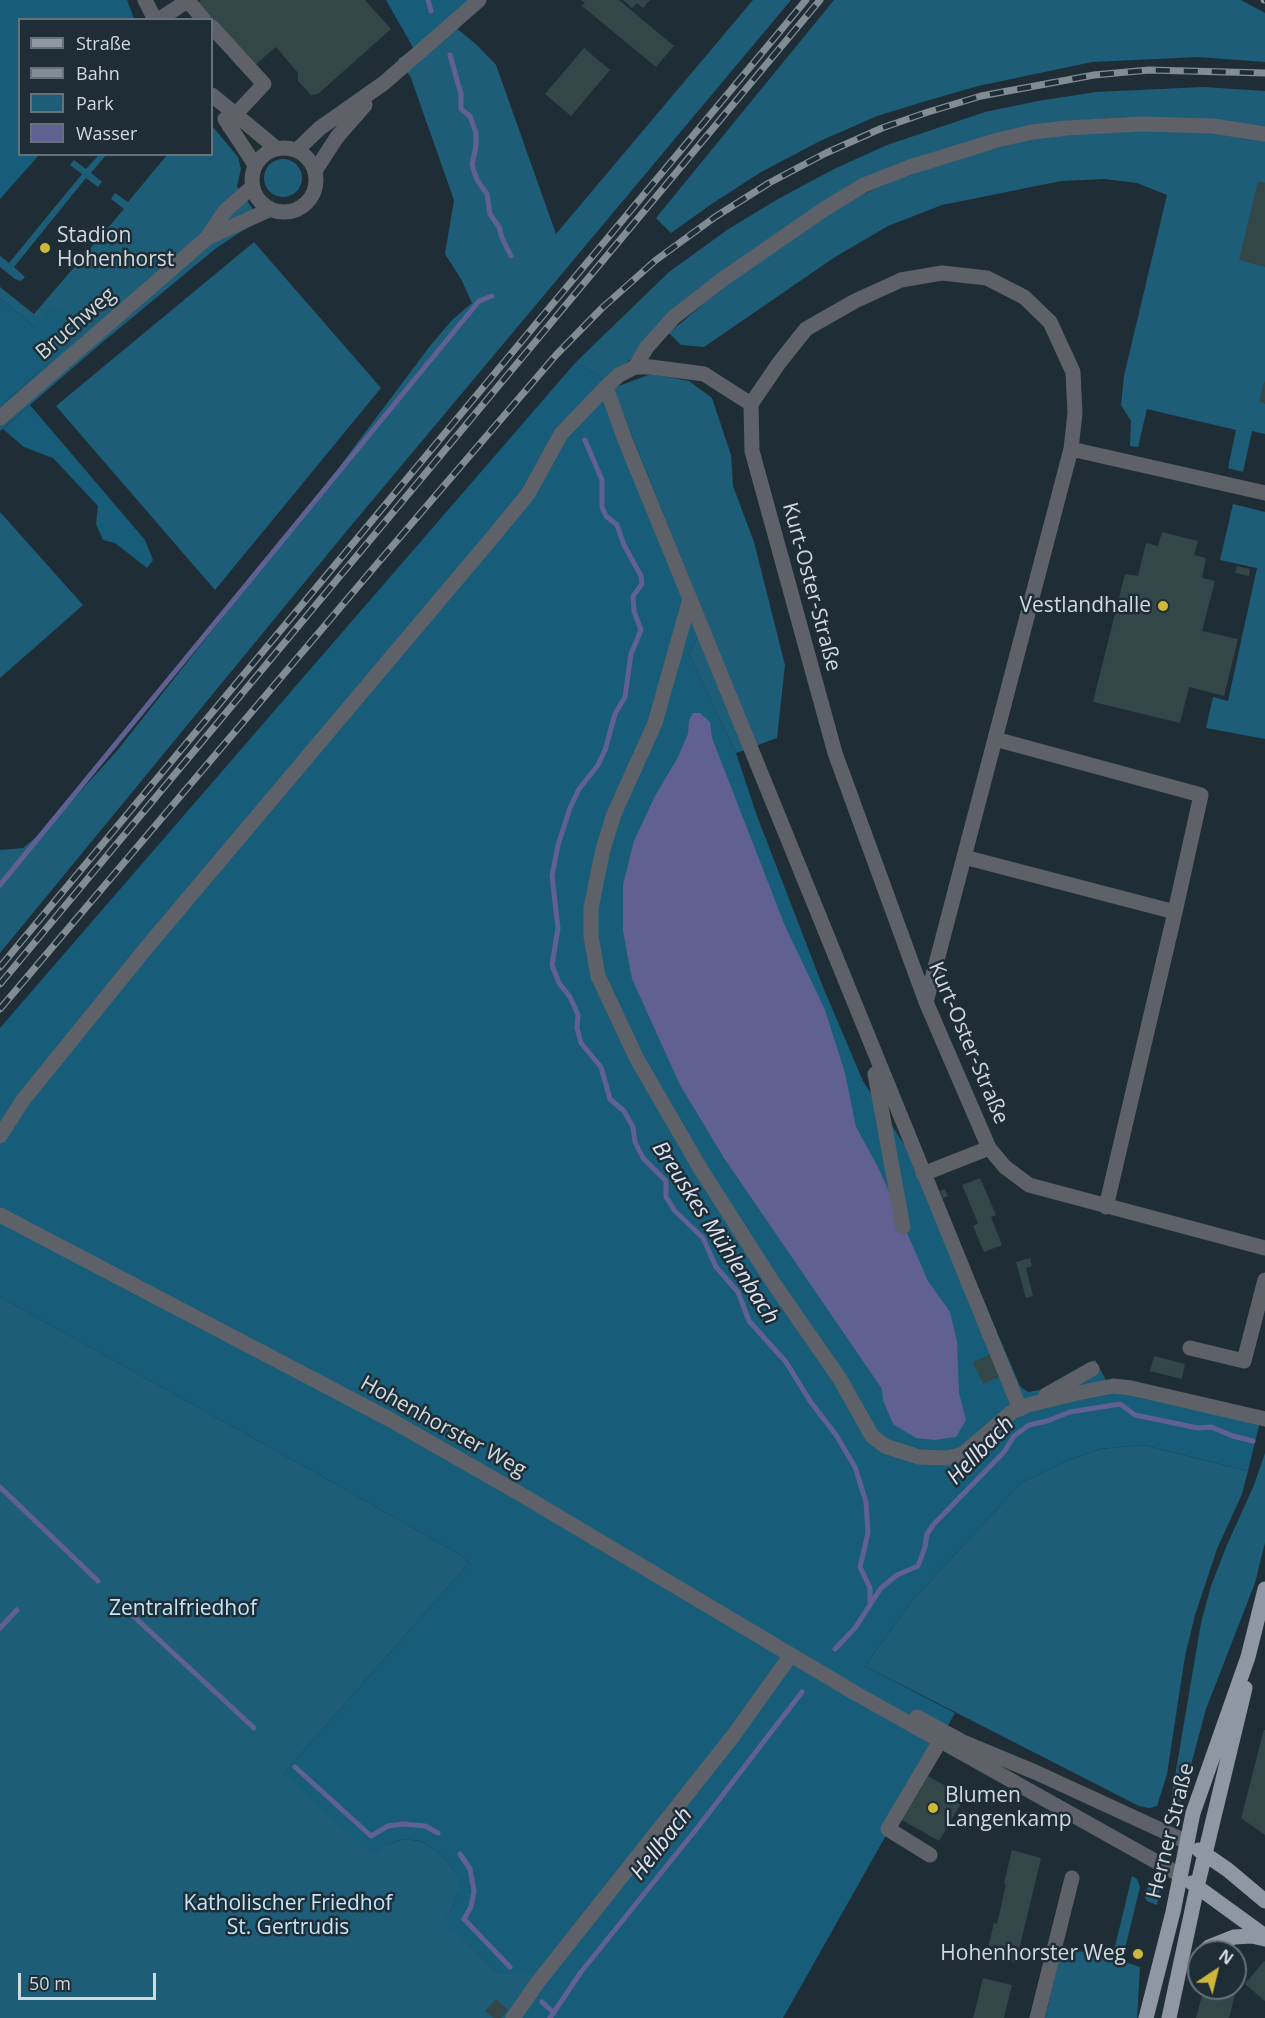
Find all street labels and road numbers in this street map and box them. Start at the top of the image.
street label: Bruchweg [31,283,121,365]
street label: Kurt-Oster-Straße [776,500,846,674]
street label: Kurt-Oster-Straße [922,958,1014,1128]
street label: Hohenhorster Weg [356,1371,530,1483]
street label: Herner Straße [1142,1761,1200,1901]

